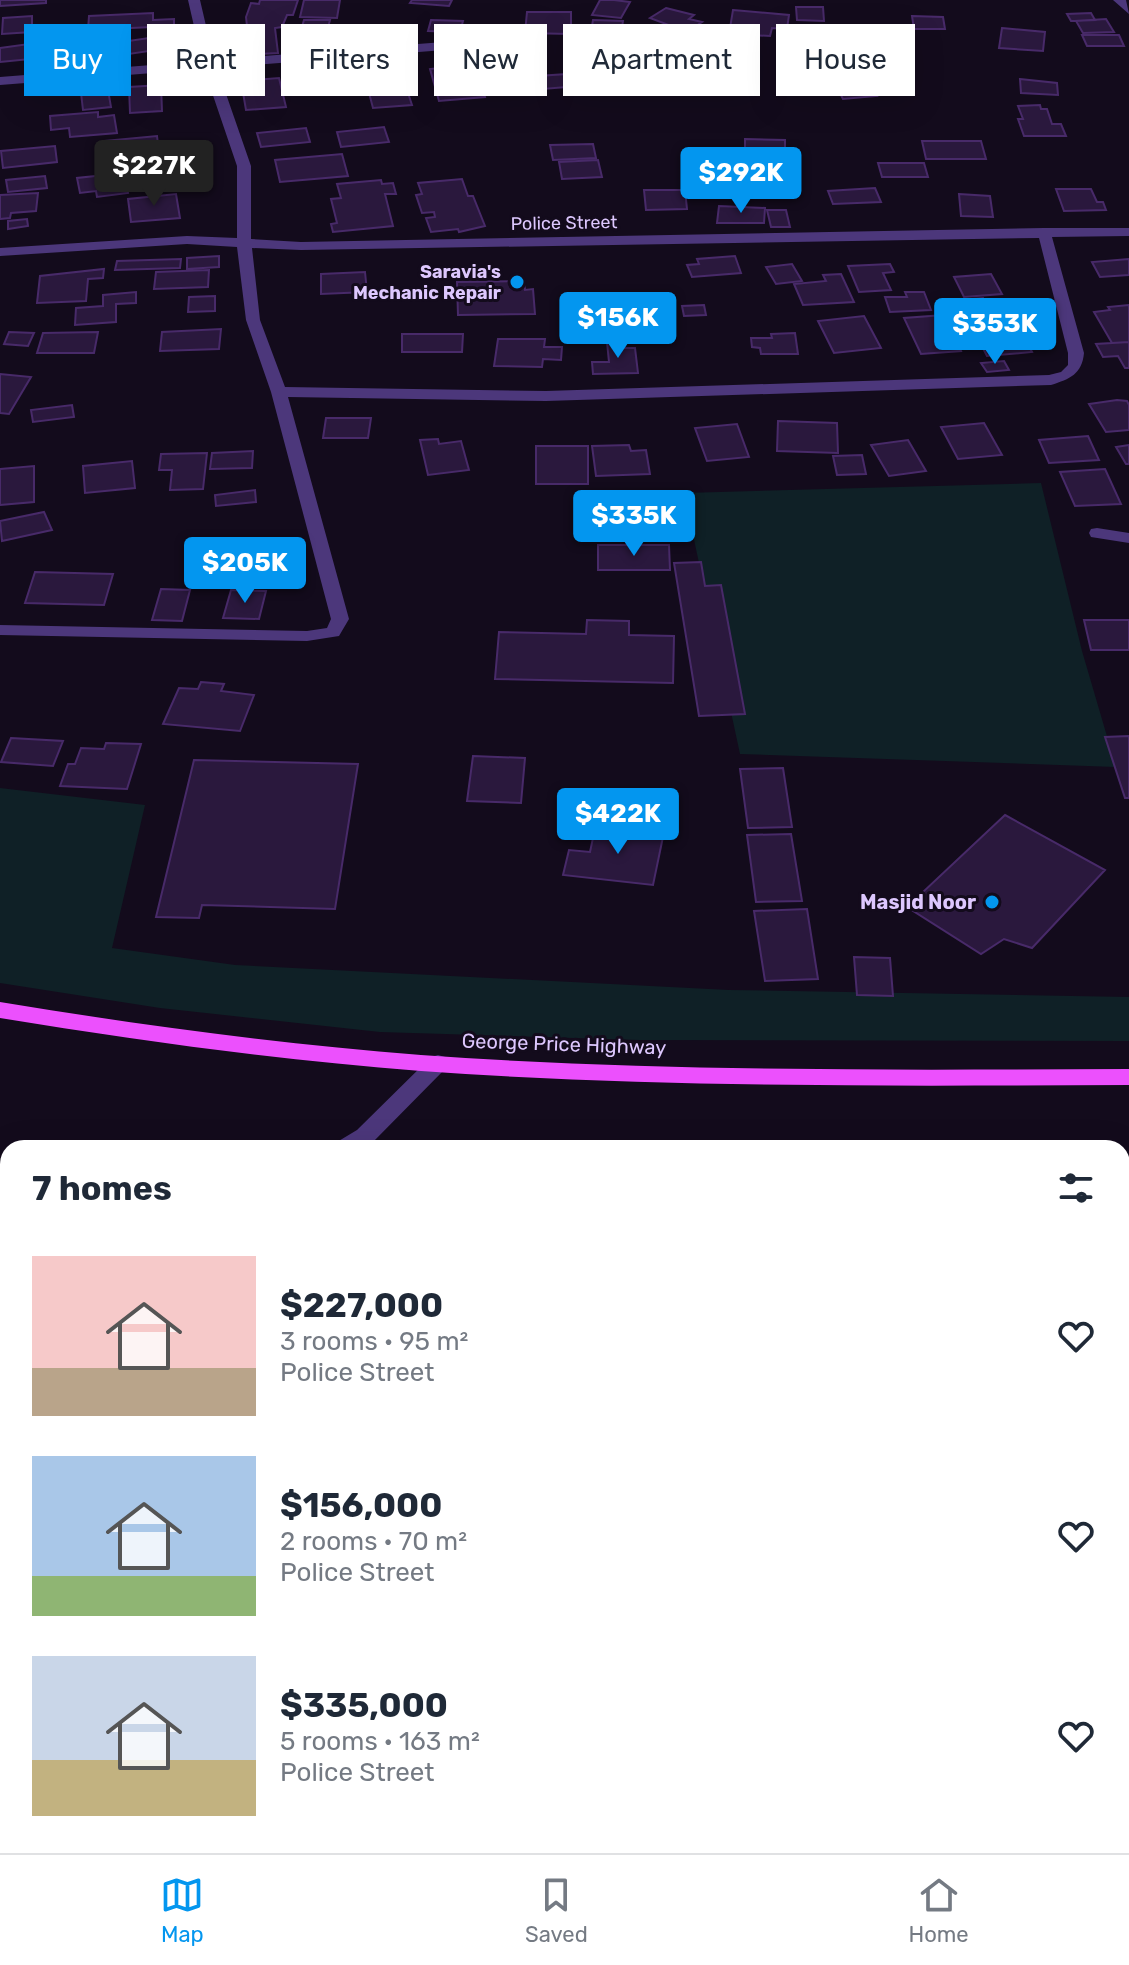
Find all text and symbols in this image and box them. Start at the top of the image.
chip: Buy [24,24,131,96]
chip: Rent [147,24,265,96]
chip: Filters [281,24,418,96]
chip: New [434,24,547,96]
chip: Apartment [563,24,760,96]
chip: House [776,24,915,96]
pin: $227K [98,140,210,208]
pin: $292K [685,147,797,215]
text: $227K [112,150,196,181]
text: $292K [698,157,784,188]
street label: Police Street [510,211,618,235]
place label: Saravia's Mechanic Repair [353,261,501,304]
marker: Saravia's Mechanic Repair [508,273,526,291]
pin: $156K [562,292,674,360]
pin: $353K [939,298,1051,366]
text: $156K [577,302,659,333]
text: $353K [952,308,1038,339]
pin: $335K [578,490,690,558]
text: $335K [591,500,677,531]
pin: $205K [189,537,301,605]
text: $205K [202,547,288,578]
pin: $422K [562,788,674,856]
text: $422K [575,798,661,829]
place label: Masjid Noor [860,890,976,914]
marker: Masjid Noor [983,893,1001,911]
street label: George Price Highway [461,1028,667,1060]
icon: filters [1054,1166,1098,1210]
text: 7 homes [32,1168,172,1209]
text: $227,000 [280,1285,443,1326]
icon: home [96,1288,192,1384]
icon: heart [1054,1314,1098,1358]
text: 3 rooms · 95 m² [280,1326,468,1357]
text: Police Street [280,1357,435,1388]
text: $156,000 [280,1485,442,1526]
icon: home [96,1488,192,1584]
icon: heart [1054,1514,1098,1558]
text: 2 rooms · 70 m² [280,1526,467,1557]
text: Police Street [280,1557,435,1588]
text: $335,000 [280,1685,448,1726]
icon: home [96,1688,192,1784]
icon: heart [1054,1714,1098,1758]
text: 5 rooms · 163 m² [280,1726,480,1757]
text: Police Street [280,1757,435,1788]
tab: Map [160,1873,204,1948]
tab: Saved [525,1873,588,1948]
tab: Home [908,1873,969,1948]

